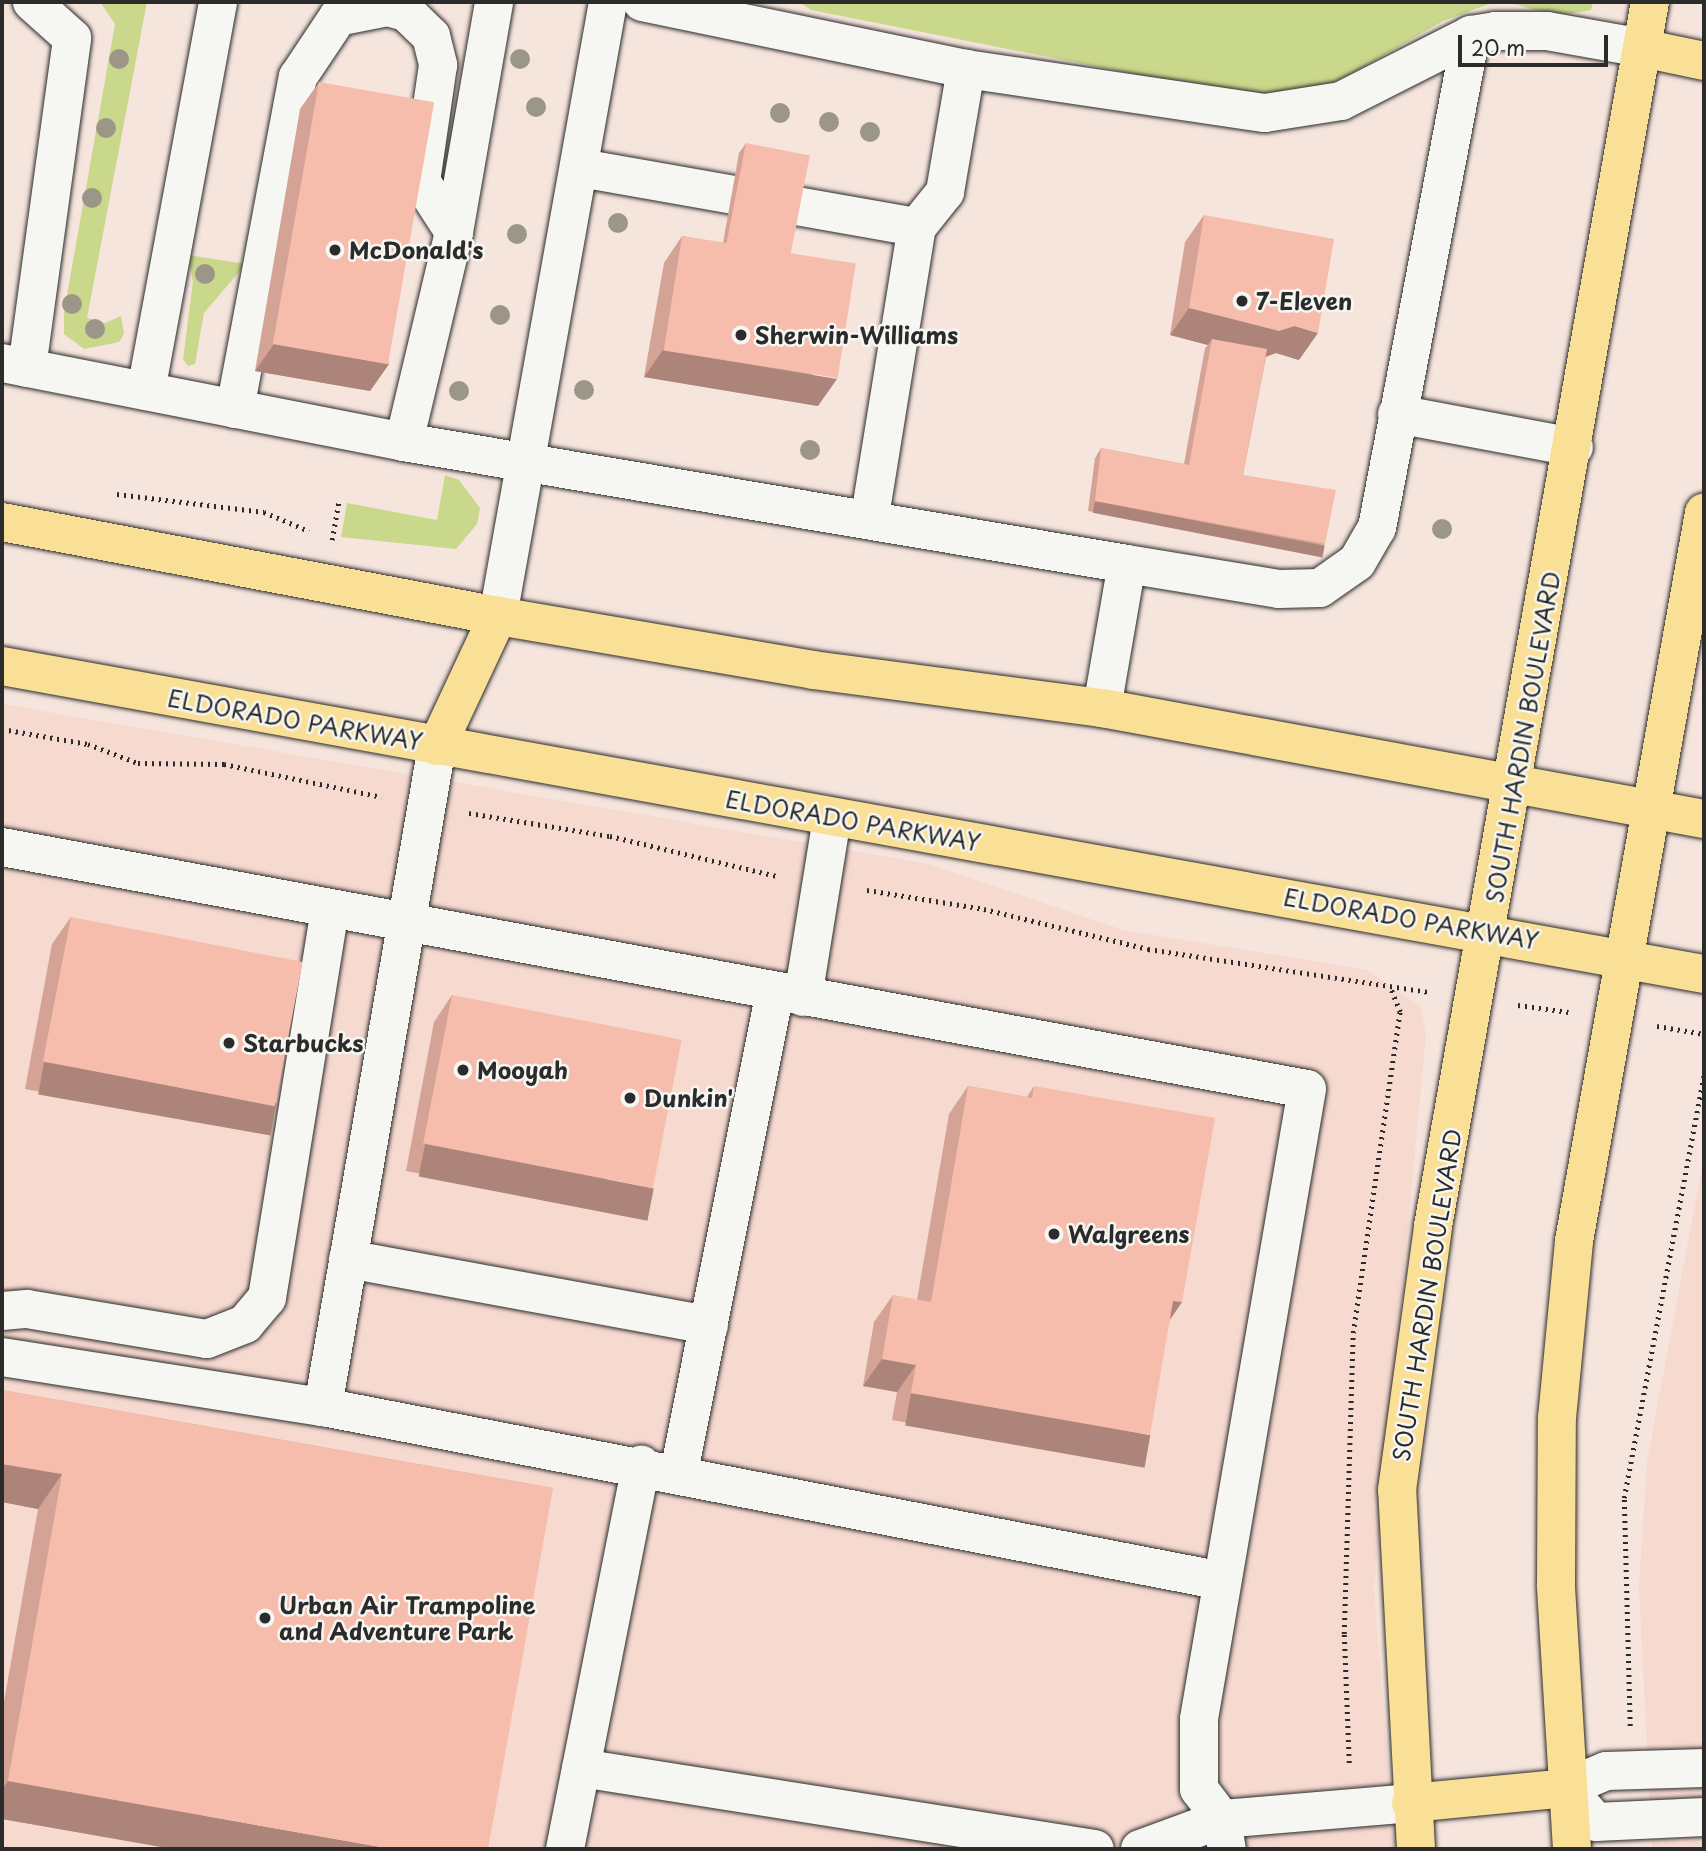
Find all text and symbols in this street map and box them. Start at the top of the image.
scale bar [1461,21,1612,65]
text: 20 m [1471,31,1525,63]
place label: McDonald's [349,236,483,264]
marker: McDonald's [327,242,343,258]
place label: 7-Eleven [1256,287,1352,315]
marker: 7-Eleven [1234,293,1250,309]
place label: Sherwin-Williams [755,321,958,349]
marker: Sherwin-Williams [733,327,749,343]
street label: SOUTH HARDIN BOULEVARD [1480,570,1566,904]
street label: ELDORADO PARKWAY [166,684,424,756]
street label: ELDORADO PARKWAY [724,785,982,857]
street label: ELDORADO PARKWAY [1282,883,1540,955]
place label: Starbucks [243,1029,364,1057]
marker: Starbucks [221,1035,237,1051]
place label: Mooyah [477,1056,568,1084]
marker: Mooyah [455,1062,471,1078]
place label: Dunkin' [644,1084,733,1112]
marker: Dunkin' [622,1090,638,1106]
street label: SOUTH HARDIN BOULEVARD [1387,1128,1467,1462]
place label: Walgreens [1068,1220,1190,1248]
marker: Walgreens [1046,1226,1062,1242]
place label: Urban Air Trampoline and Adventure Park [279,1591,534,1645]
marker: Urban Air Trampoline and Adventure Park [257,1610,273,1626]

